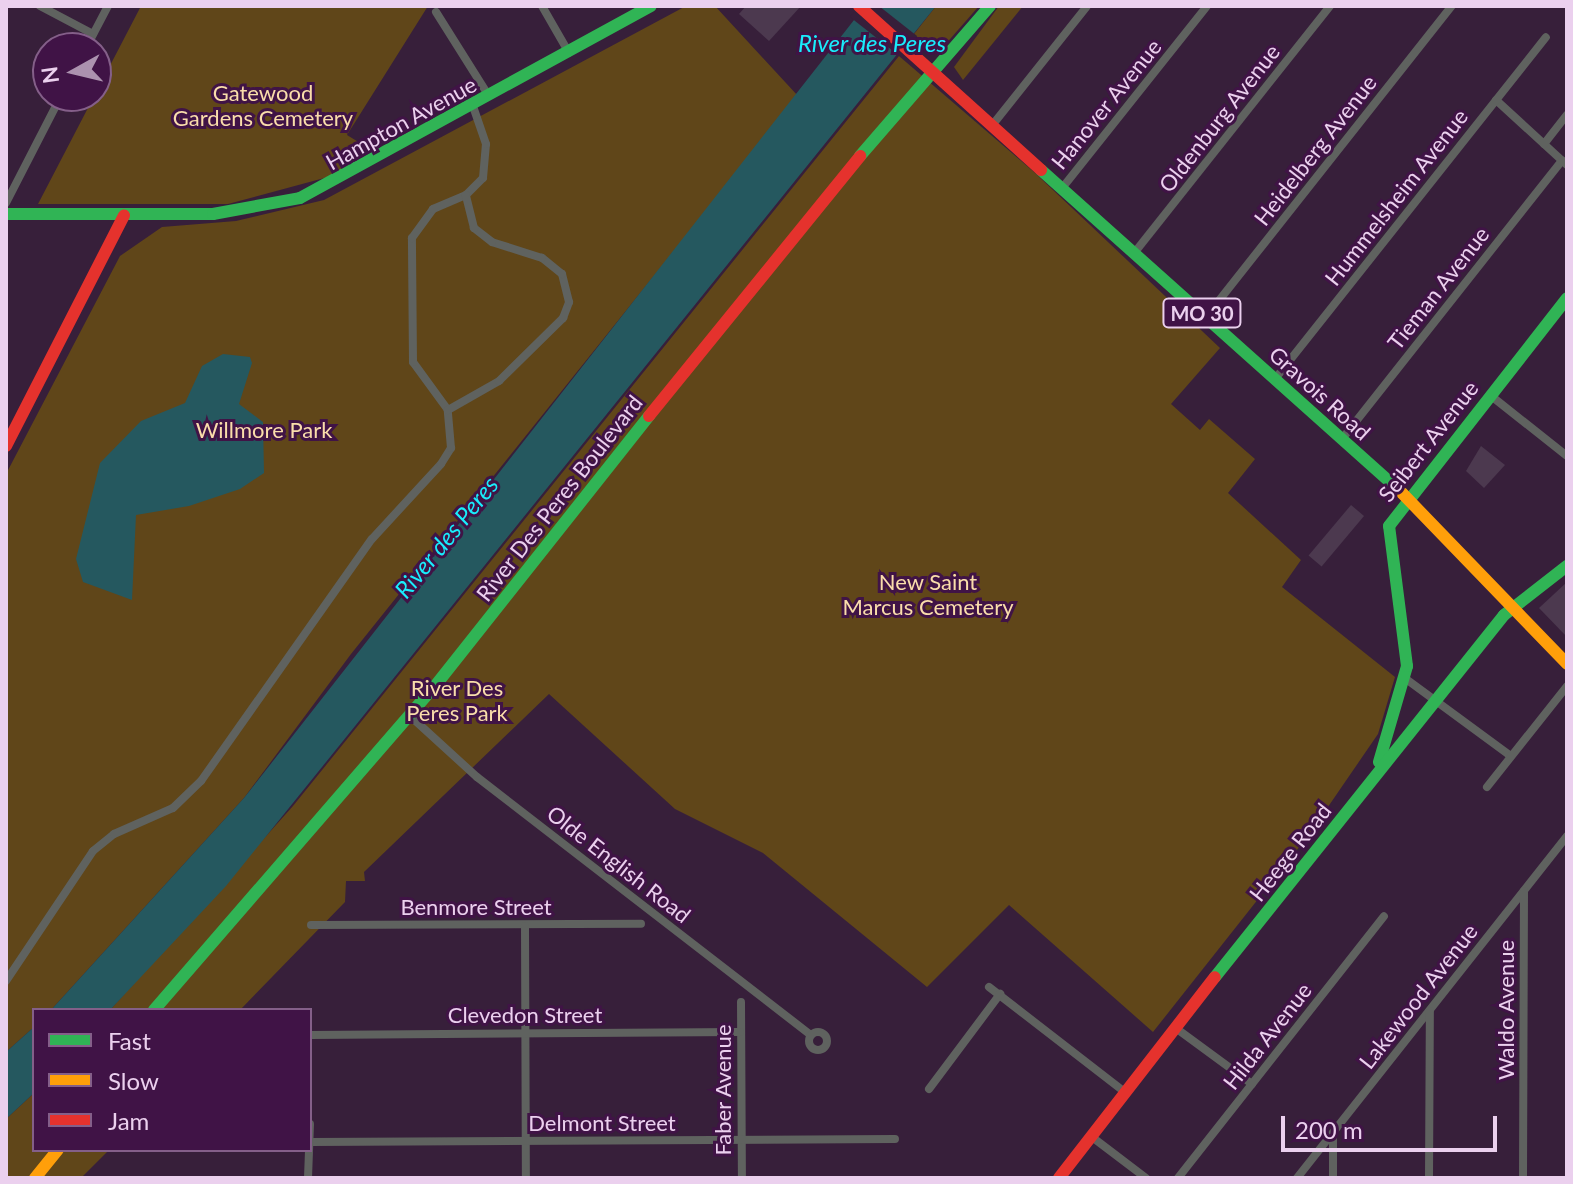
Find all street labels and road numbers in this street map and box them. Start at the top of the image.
street label: Hanover Avenue [1045,33,1167,175]
street label: Oldenburg Avenue [1153,39,1285,197]
street label: Heidelberg Avenue [1248,69,1382,231]
street label: Hampton Avenue [321,71,481,175]
street label: Hummelsheim Avenue [1319,103,1473,291]
street label: Tieman Avenue [1382,221,1494,355]
road number: MO 30 [1162,297,1242,329]
street label: Gravois Road [1264,341,1376,445]
street label: Seibert Avenue [1372,375,1484,507]
street label: River Des Peres Boulevard [470,390,648,606]
street label: Heege Road [1244,798,1336,906]
street label: Olde English Road [542,800,696,928]
street label: Benmore Street [400,894,552,920]
street label: Lakewood Avenue [1353,918,1483,1074]
street label: Waldo Avenue [1493,940,1519,1080]
street label: Hilda Avenue [1217,977,1317,1095]
street label: Clevedon Street [448,1002,602,1028]
street label: Faber Avenue [710,1024,736,1156]
street label: Delmont Street [528,1110,676,1136]

